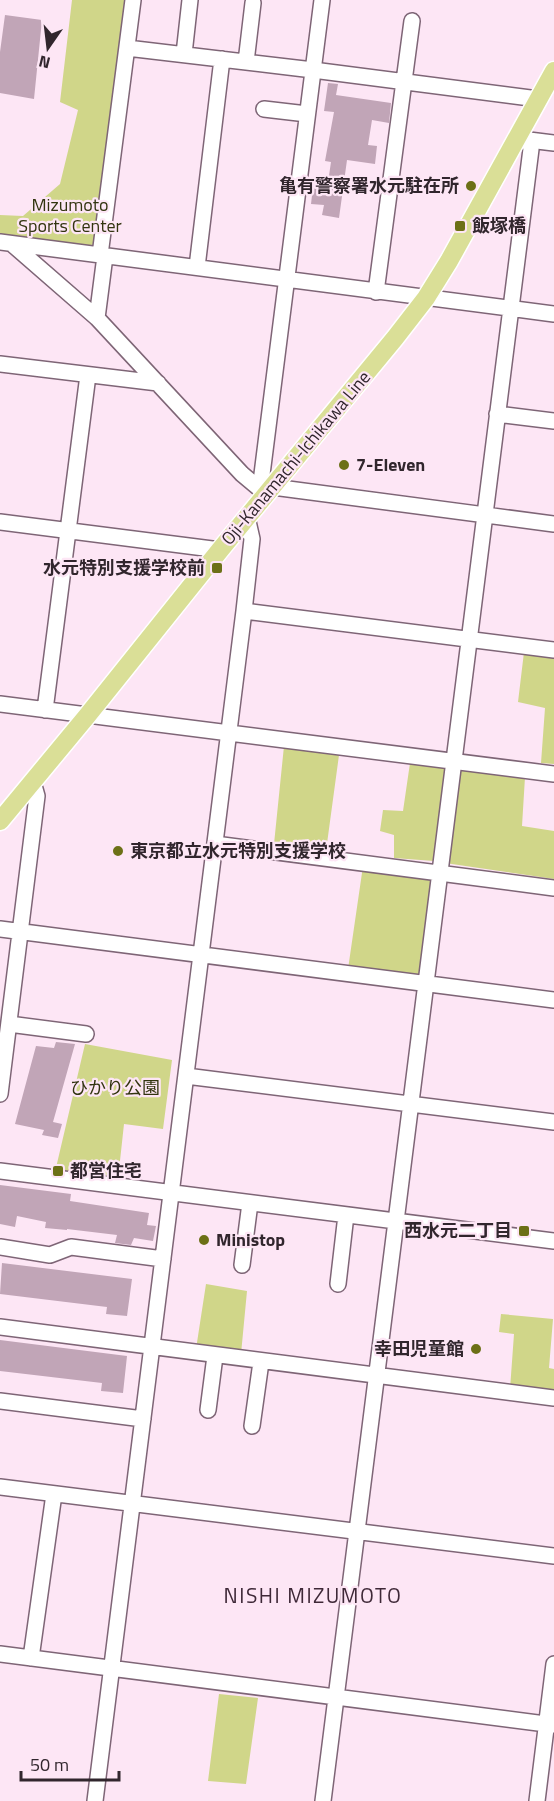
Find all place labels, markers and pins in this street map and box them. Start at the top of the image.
place label: 亀有警察署水元駐在所 [279,172,459,199]
marker: 亀有警察署水元駐在所 [464,179,478,193]
place label: 飯塚橋 [472,212,526,239]
marker: 飯塚橋 [453,219,467,233]
place label: 7-Eleven [356,451,425,478]
marker: 7-Eleven [337,458,351,472]
place label: 水元特別支援学校前 [43,554,205,581]
marker: 水元特別支援学校前 [210,561,224,575]
place label: 東京都立水元特別支援学校 [130,837,346,864]
marker: 東京都立水元特別支援学校 [111,844,125,858]
place label: 都営住宅 [70,1157,142,1184]
marker: 都営住宅 [51,1164,65,1178]
place label: 西水元二丁目 [404,1217,512,1244]
marker: 西水元二丁目 [517,1224,531,1238]
place label: Ministop [216,1226,285,1253]
marker: Ministop [197,1233,211,1247]
place label: 幸田児童館 [374,1335,464,1362]
marker: 幸田児童館 [469,1342,483,1356]

